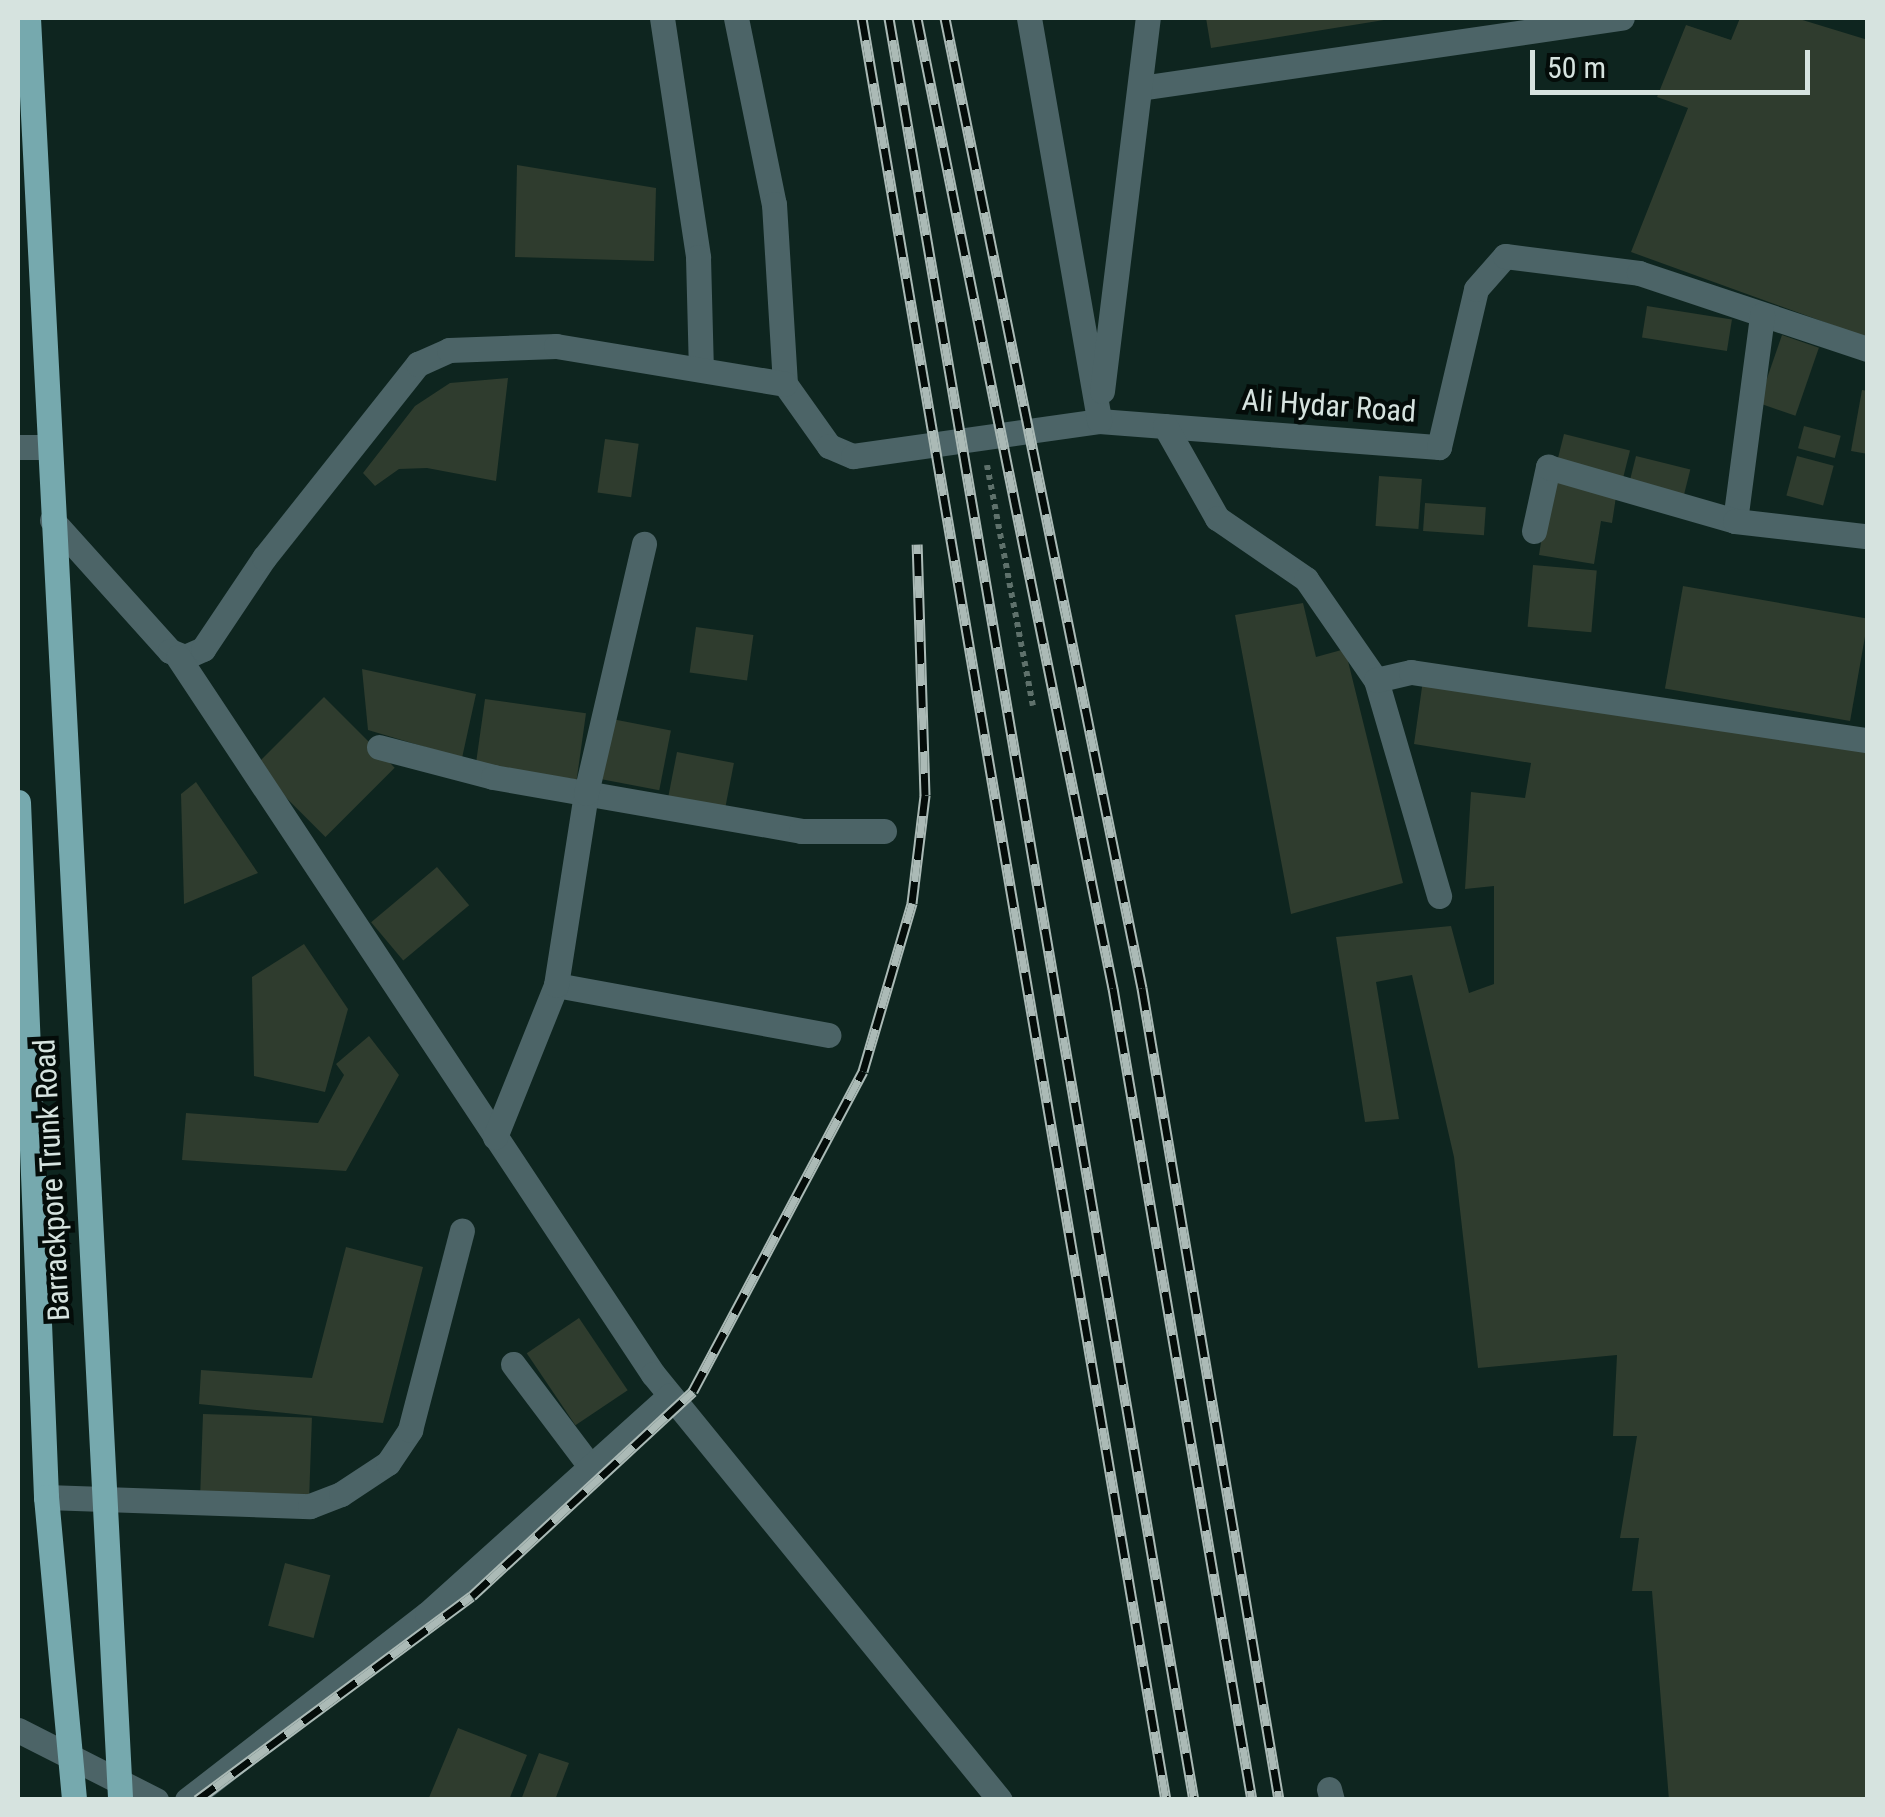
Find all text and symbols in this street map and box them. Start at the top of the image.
scale bar [1535,30,1815,92]
text: 50 m [1547,50,1606,85]
street label: Ali Hydar Road [1241,382,1417,430]
street label: Barrackpore Trunk Road [27,1038,77,1322]

